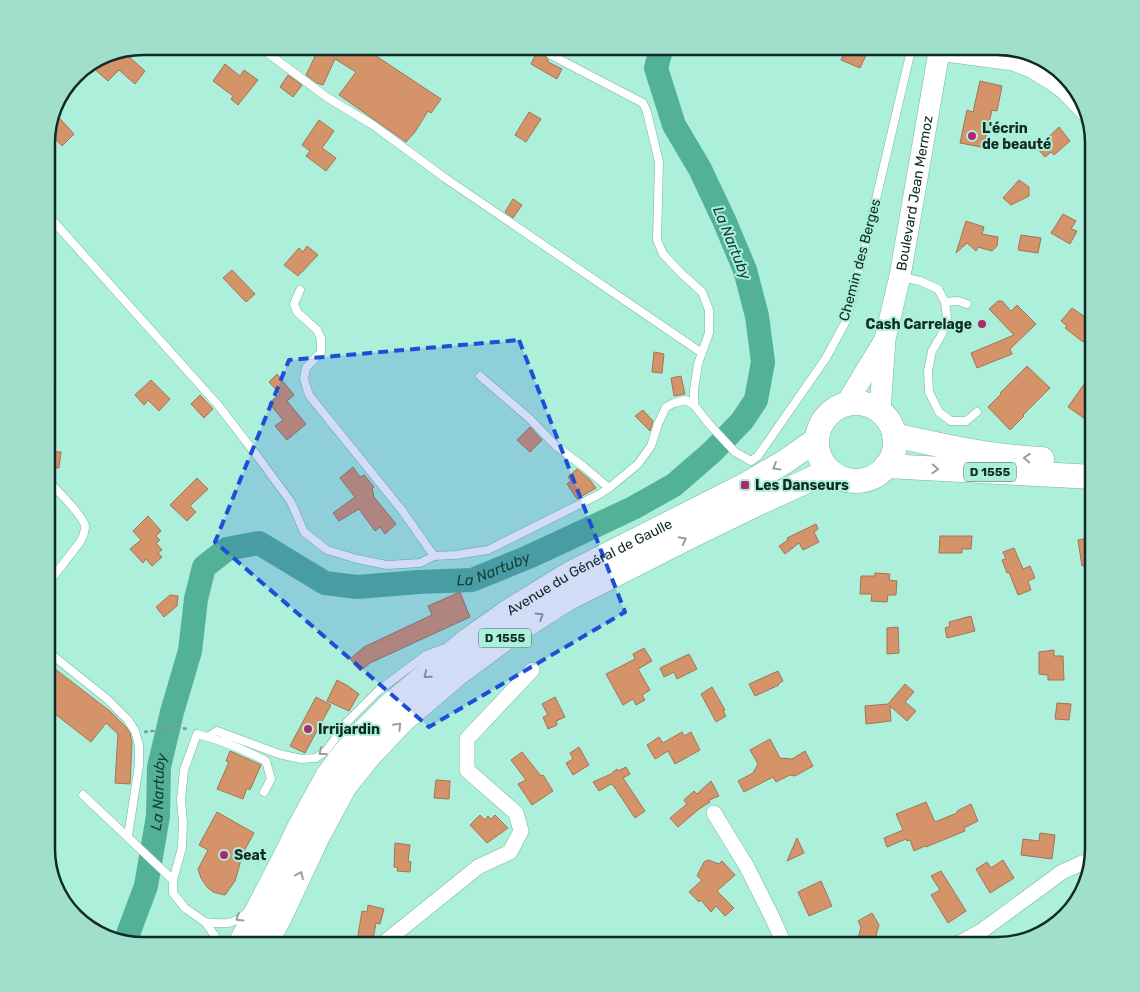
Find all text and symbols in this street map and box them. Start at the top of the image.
street label: Boulevard Jean Mermoz [893,114,936,272]
place label: L'écrin de beauté [982,120,1051,153]
marker: L'écrin de beauté [966,130,978,142]
street label: Chemin des Berges [835,197,885,323]
water label: La Nartuby [709,204,755,283]
place label: Cash Carrelage [866,316,972,333]
marker: Cash Carrelage [976,318,988,330]
one-way arrow [1023,453,1031,464]
one-way arrow [772,460,781,470]
road number: D 1555 [964,462,1016,482]
one-way arrow [931,463,939,474]
place label: Les Danseurs [755,477,849,494]
marker: Les Danseurs [739,479,751,491]
street label: Avenue du Général de Gaulle [503,515,675,619]
one-way arrow [678,536,687,546]
water label: La Nartuby [456,548,534,590]
one-way arrow [534,613,544,622]
road number: D 1555 [479,628,531,648]
one-way arrow [424,669,433,677]
place label: Irrijardin [318,721,380,738]
marker: Irrijardin [302,723,314,735]
one-way arrow [392,723,401,732]
one-way arrow [319,747,328,755]
water label: La Nartuby [147,751,171,832]
place label: Seat [234,847,267,864]
marker: Seat [218,849,230,861]
one-way arrow [294,871,304,880]
one-way arrow [235,912,244,922]

